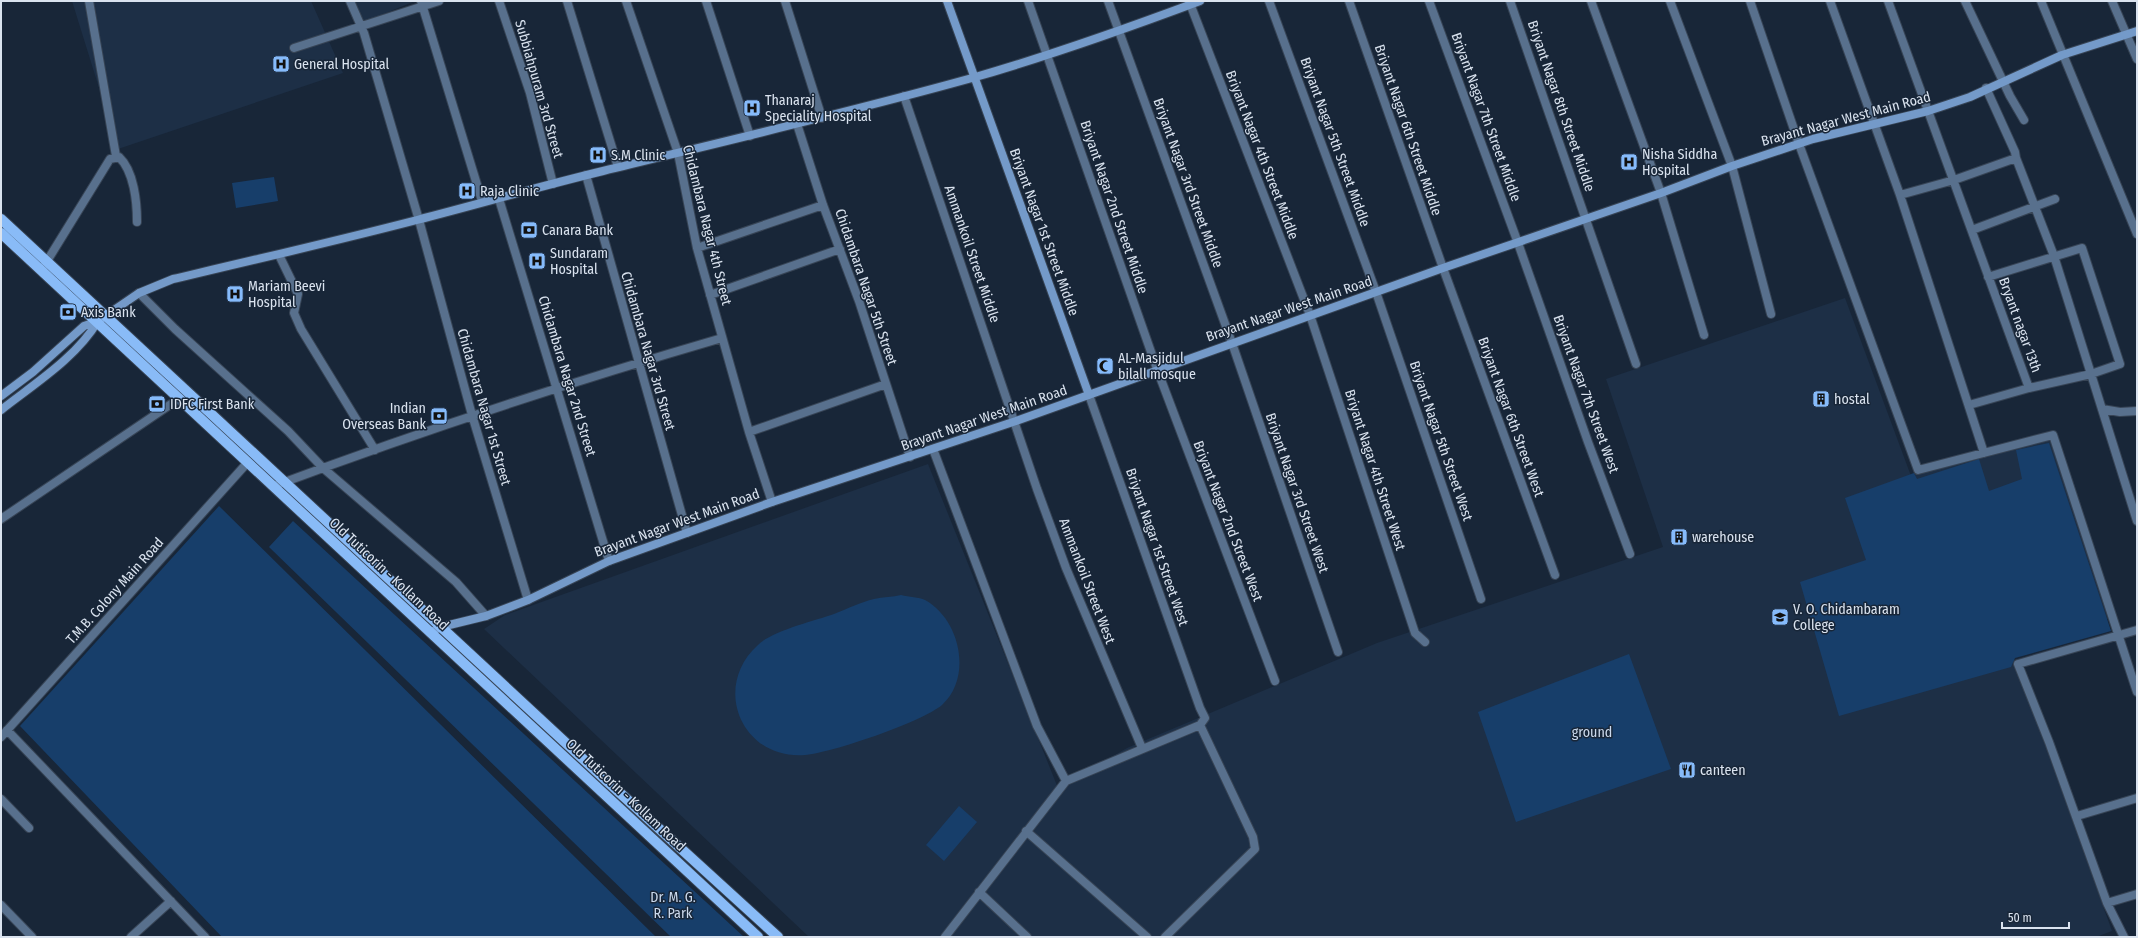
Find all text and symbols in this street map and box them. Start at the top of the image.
street label: Subbiahpuram 3rd Street [511,18,567,161]
street label: Briyant Nagar 8th Street Middle [1524,18,1598,194]
street label: Briyant Nagar 7th Street Middle [1447,30,1525,204]
street label: Briyant Nagar 6th Street Middle [1371,42,1445,218]
hospital icon: General Hospital [271,54,291,74]
street label: Briyant Nagar 5th Street Middle [1296,55,1374,229]
place label: General Hospital [294,56,389,73]
street label: Briyant Nagar 4th Street Middle [1222,68,1302,242]
street label: Brayant Nagar West Main Road [1759,88,1933,150]
place label: Thanaraj Speciality Hospital [765,92,872,125]
street label: Briyant Nagar 3rd Street Middle [1149,96,1227,270]
hospital icon: Thanaraj Speciality Hospital [742,98,762,118]
street label: Briyant Nagar 2nd Street Middle [1076,118,1152,296]
street label: Chidambara Nagar 4th Street [679,143,735,307]
hospital icon: S.M Clinic [588,145,608,165]
street label: Briyant Nagar 1st Street Middle [1006,146,1082,318]
place label: Nisha Siddha Hospital [1642,146,1717,179]
place label: S.M Clinic [611,147,665,164]
hospital icon: Nisha Siddha Hospital [1619,152,1639,172]
hospital icon: Raja Clinic [457,181,477,201]
place label: Raja Clinic [480,183,539,200]
street label: Ammankoil Street Middle [940,183,1004,325]
street label: Chidambara Nagar 5th Street [831,207,901,368]
bank icon: Canara Bank [519,220,539,240]
place label: Canara Bank [542,222,614,239]
place label: Sundaram Hospital [550,245,608,278]
hospital icon: Sundaram Hospital [527,251,547,271]
street label: Chidambara Nagar 3rd Street [617,270,679,433]
street label: Brayant Nagar West Main Road [1204,273,1374,345]
street label: Bryant nagar 13th [1995,275,2045,375]
place label: Mariam Beevi Hospital [248,278,325,311]
hospital icon: Mariam Beevi Hospital [225,284,245,304]
street label: Chidambara Nagar 2nd Street [534,294,600,459]
bank icon: Axis Bank [58,302,78,322]
place label: Axis Bank [81,304,136,321]
street label: Briyant Nagar 7th Street West [1549,313,1623,476]
street label: Chidambara Nagar 1st Street [453,327,515,488]
street label: Briyant Nagar 6th Street West [1474,335,1548,499]
place label: AL-Masjidul bilall mosque [1118,350,1196,383]
mosque icon: AL-Masjidul bilall mosque [1095,356,1115,376]
street label: Briyant Nagar 5th Street West [1406,359,1477,524]
street label: Brayant Nagar West Main Road [899,382,1069,454]
street label: Briyant Nagar 4th Street West [1341,387,1409,553]
building icon: hostal [1811,389,1831,409]
place label: hostal [1834,391,1870,408]
bank icon: IDFC First Bank [147,394,167,414]
place label: IDFC First Bank [170,396,255,413]
place label: Indian Overseas Bank [342,400,426,433]
bank icon: Indian Overseas Bank [429,406,449,426]
street label: Briyant Nagar 3rd Street West [1262,411,1333,576]
street label: Briyant Nagar 2nd Street West [1189,438,1267,604]
street label: Briyant Nagar 1st Street West [1122,466,1192,628]
street label: Brayant Nagar West Main Road [592,485,762,561]
street label: Old Tuticorin - Kollam Road [326,514,452,634]
street label: Ammankoil Street West [1055,516,1119,646]
building icon: warehouse [1669,527,1689,547]
place label: warehouse [1692,529,1754,546]
street label: T.M.B. Colony Main Road [63,534,167,648]
place label: V. O. Chidambaram College [1793,601,1900,634]
school or university icon: V. O. Chidambaram College [1770,607,1790,627]
park label: ground [1572,724,1612,741]
street label: Old Tuticorin - Kollam Road [563,735,689,855]
restaurant icon: canteen [1677,760,1697,780]
place label: canteen [1700,762,1746,779]
park label: Dr. M. G. R. Park [650,889,696,922]
scale bar [2002,904,2069,930]
text: 50 m [2008,911,2032,925]

